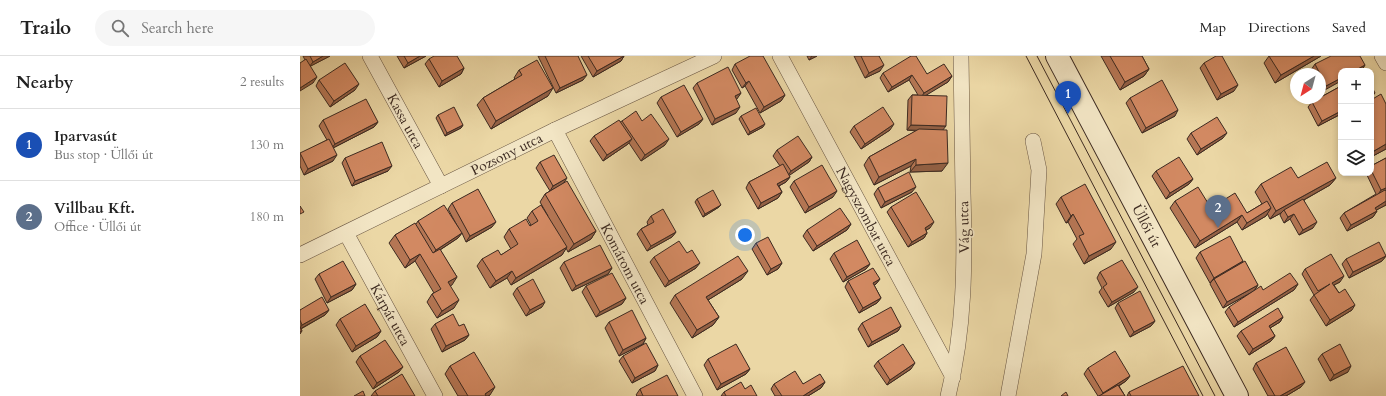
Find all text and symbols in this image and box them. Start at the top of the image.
search box [95,10,375,46]
text: Trailo [20,15,71,41]
icon: search [109,17,131,39]
text: Search here [141,18,214,38]
text: Map [1200,18,1226,37]
text: Directions [1248,18,1310,37]
text: Saved [1332,18,1366,37]
north arrow [1290,68,1326,104]
map controls [1338,68,1374,176]
button: + [1338,68,1374,104]
text: Nearby [16,71,73,94]
text: 2 results [240,73,284,91]
pin: 1 [1055,81,1081,114]
street label: Kassa utca [383,90,428,152]
button: − [1338,104,1374,140]
text: Iparvasút [54,126,117,146]
street label: Pozsony utca [467,128,546,179]
text: 1 [26,136,32,154]
text: 130 m [250,136,284,154]
button: layers [1338,140,1374,176]
text: Bus stop · Üllői út [54,146,153,164]
street label: Nagyszombat utca [832,163,901,269]
pin: 2 [1205,195,1231,228]
text: Villbau Kft. [54,198,135,218]
street label: Vág utca [954,201,974,253]
street label: Üllői út [1128,201,1166,251]
text: 2 [26,208,32,226]
text: 180 m [250,208,284,226]
text: Office · Üllői út [54,218,141,236]
street label: Komárom utca [596,220,654,307]
your location [735,225,755,245]
street label: Kárpát utca [366,280,415,349]

